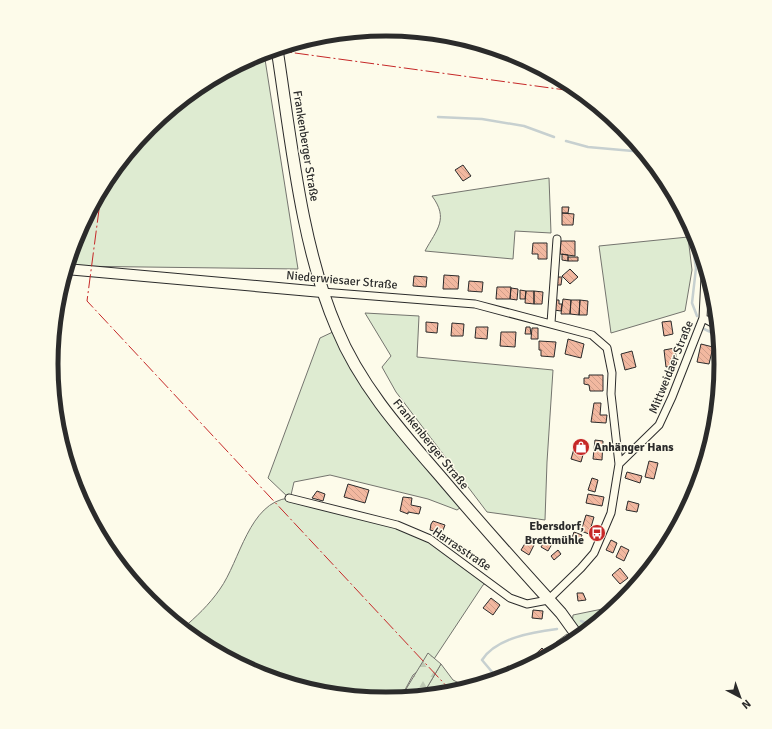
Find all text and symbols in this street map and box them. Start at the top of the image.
street label: Frankenberger Straße [289,90,322,203]
street label: Niederwiesaer Straße [286,268,398,293]
street label: Mittweidaer Straße [646,318,697,416]
street label: Frankenberger Straße [389,396,472,493]
shop icon: Anhänger Hans [571,437,591,457]
place label: Anhänger Hans [594,440,674,455]
place label: Ebersdorf, Brettmühle [525,519,584,548]
bus stop icon: Ebersdorf, Brettmühle [587,523,607,543]
street label: Harrasstraße [429,524,494,575]
north arrow [720,677,760,717]
text: N [739,697,753,712]

